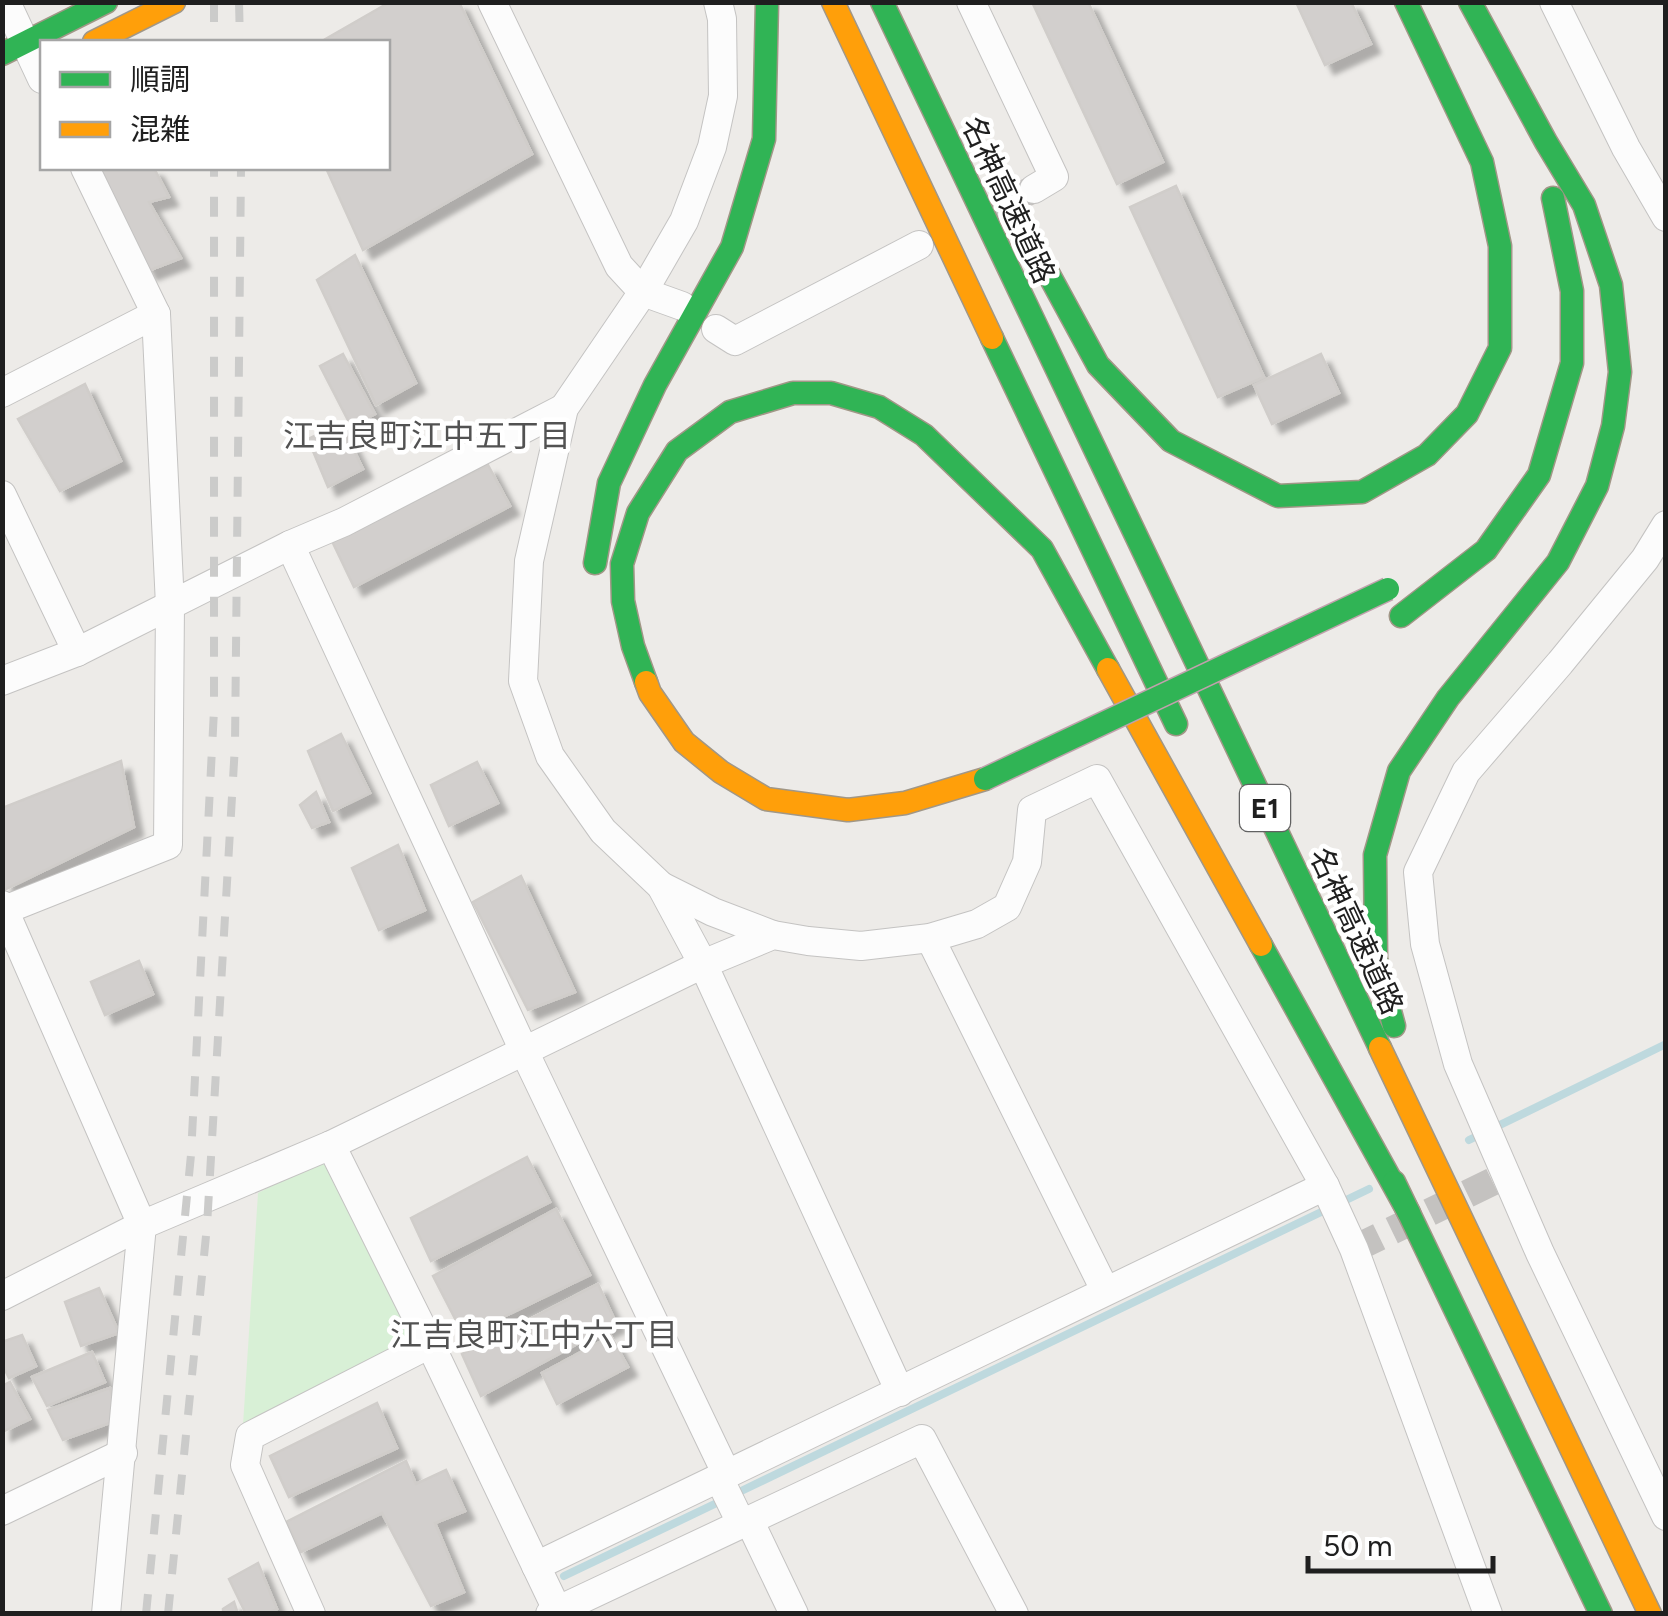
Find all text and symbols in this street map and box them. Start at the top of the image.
legend [40,40,390,170]
text: 順調 [130,61,190,98]
street label: 名神高速道路 [954,110,1063,289]
text: 混雑 [130,111,190,148]
district label: 江吉良町江中五丁目 [283,417,571,455]
road number: E1 [1240,785,1290,831]
street label: 名神高速道路 [1302,841,1411,1020]
district label: 江吉良町江中六丁目 [390,1316,678,1354]
scale bar [1308,1511,1493,1573]
text: 50 m [1323,1527,1392,1564]

